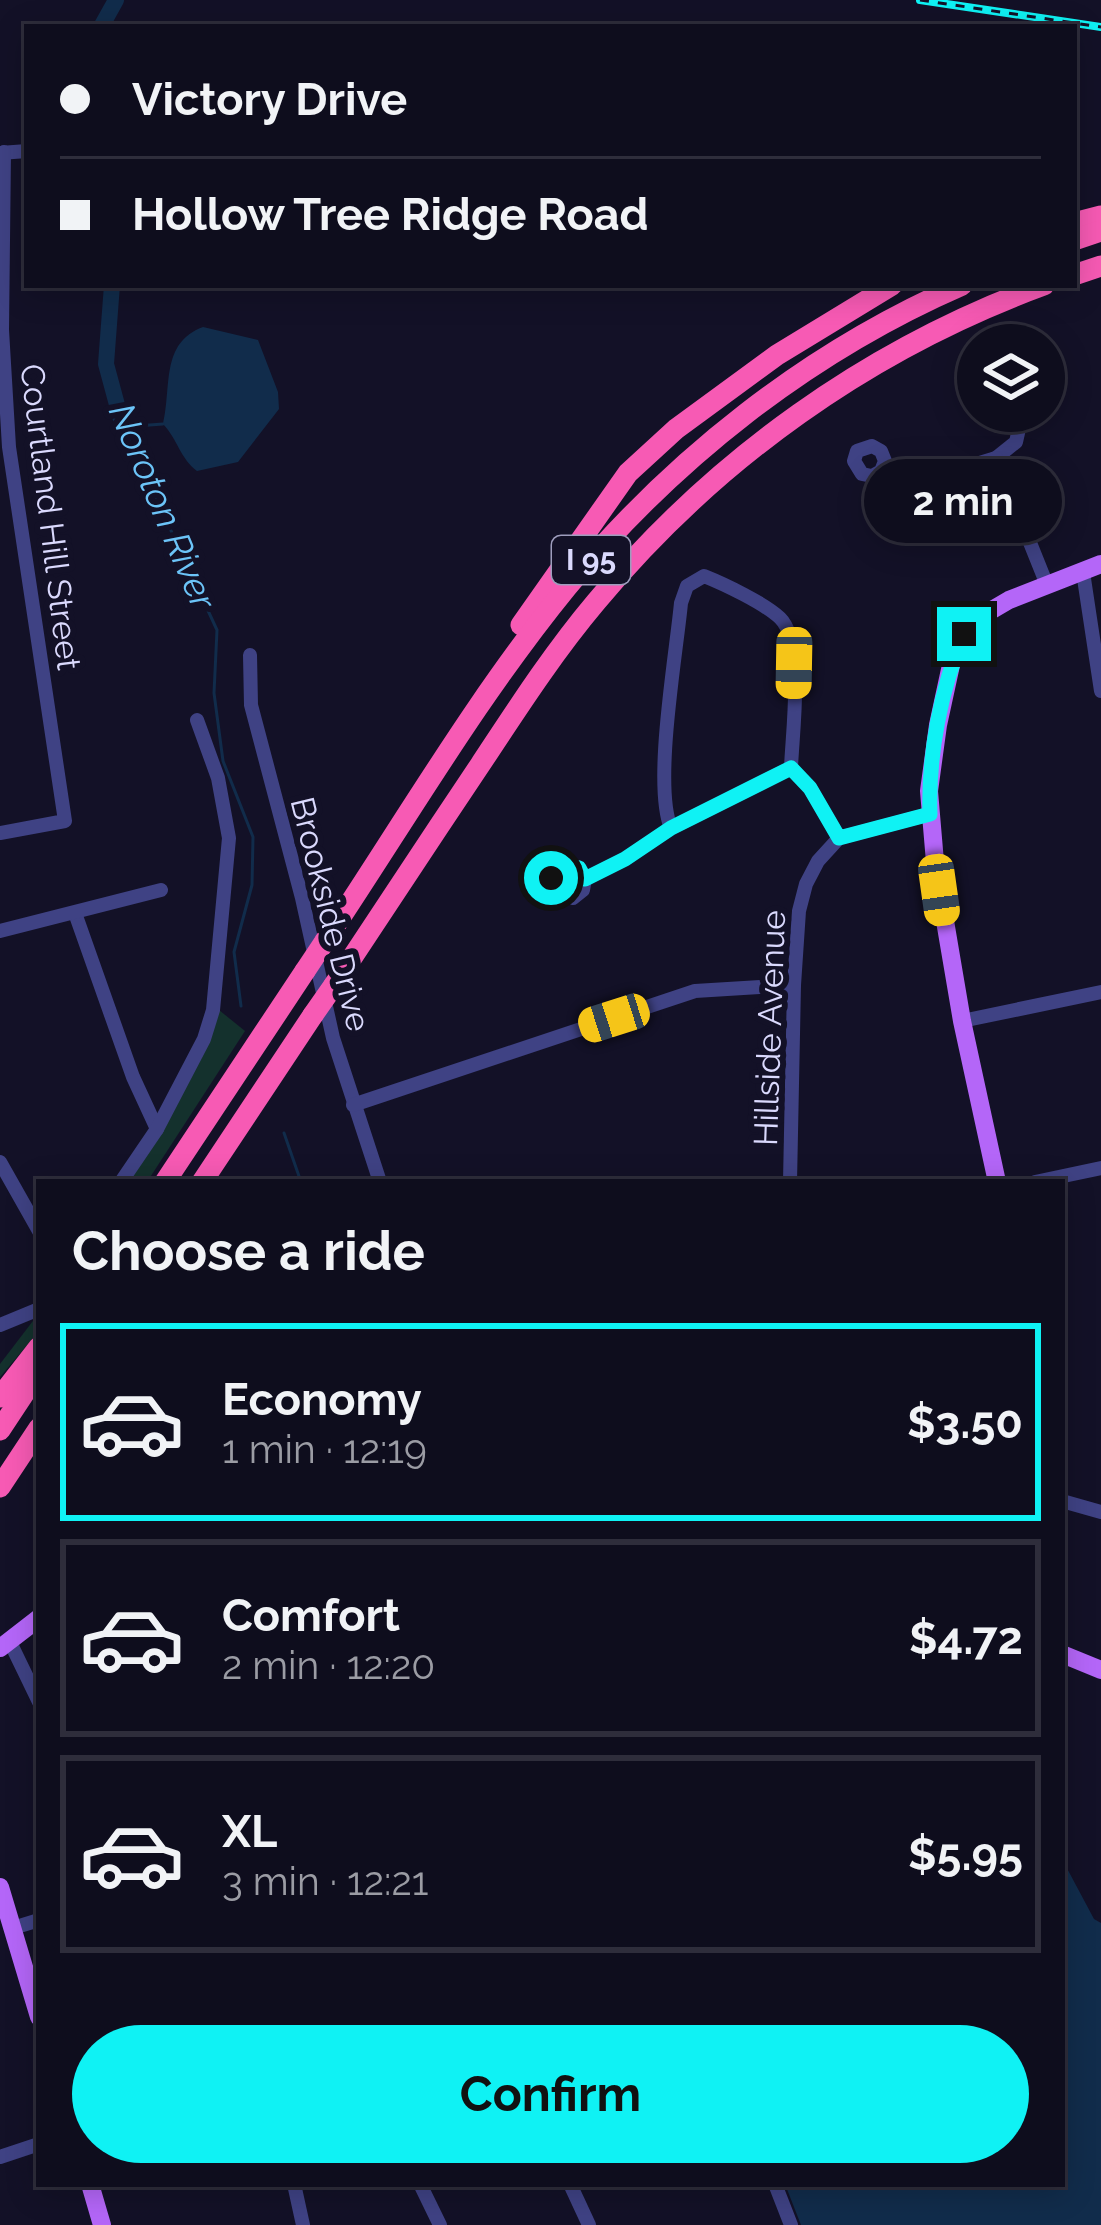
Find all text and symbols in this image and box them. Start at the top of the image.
text: Victory Drive [132,73,407,126]
text: Hollow Tree Ridge Road [132,188,649,241]
map controls [957,324,1065,432]
button: layers [957,324,1065,432]
street label: Courtland Hill Street [12,362,89,672]
water label: Noroton River [101,397,226,617]
callout: 2 min [865,460,1063,544]
text: 2 min [912,478,1014,524]
road number: I 95 [552,536,630,584]
route end [937,607,991,661]
car [775,627,813,699]
street label: Brookside Drive [283,793,378,1035]
route start [524,851,578,905]
car [916,852,962,928]
street label: Hillside Avenue [746,910,793,1146]
car [574,990,654,1046]
text: Choose a ride [72,1219,425,1283]
icon: car [78,1368,186,1476]
text: Economy [222,1373,422,1426]
text: $3.50 [907,1396,1023,1449]
text: 1 min · 12:19 [222,1426,427,1472]
icon: car [78,1584,186,1692]
text: Comfort [222,1589,400,1642]
text: $4.72 [909,1612,1023,1665]
text: 2 min · 12:20 [222,1642,435,1688]
icon: car [78,1800,186,1908]
text: XL [222,1805,277,1858]
text: $5.95 [908,1828,1023,1881]
text: 3 min · 12:21 [222,1858,428,1904]
button: Confirm [72,2025,1029,2163]

